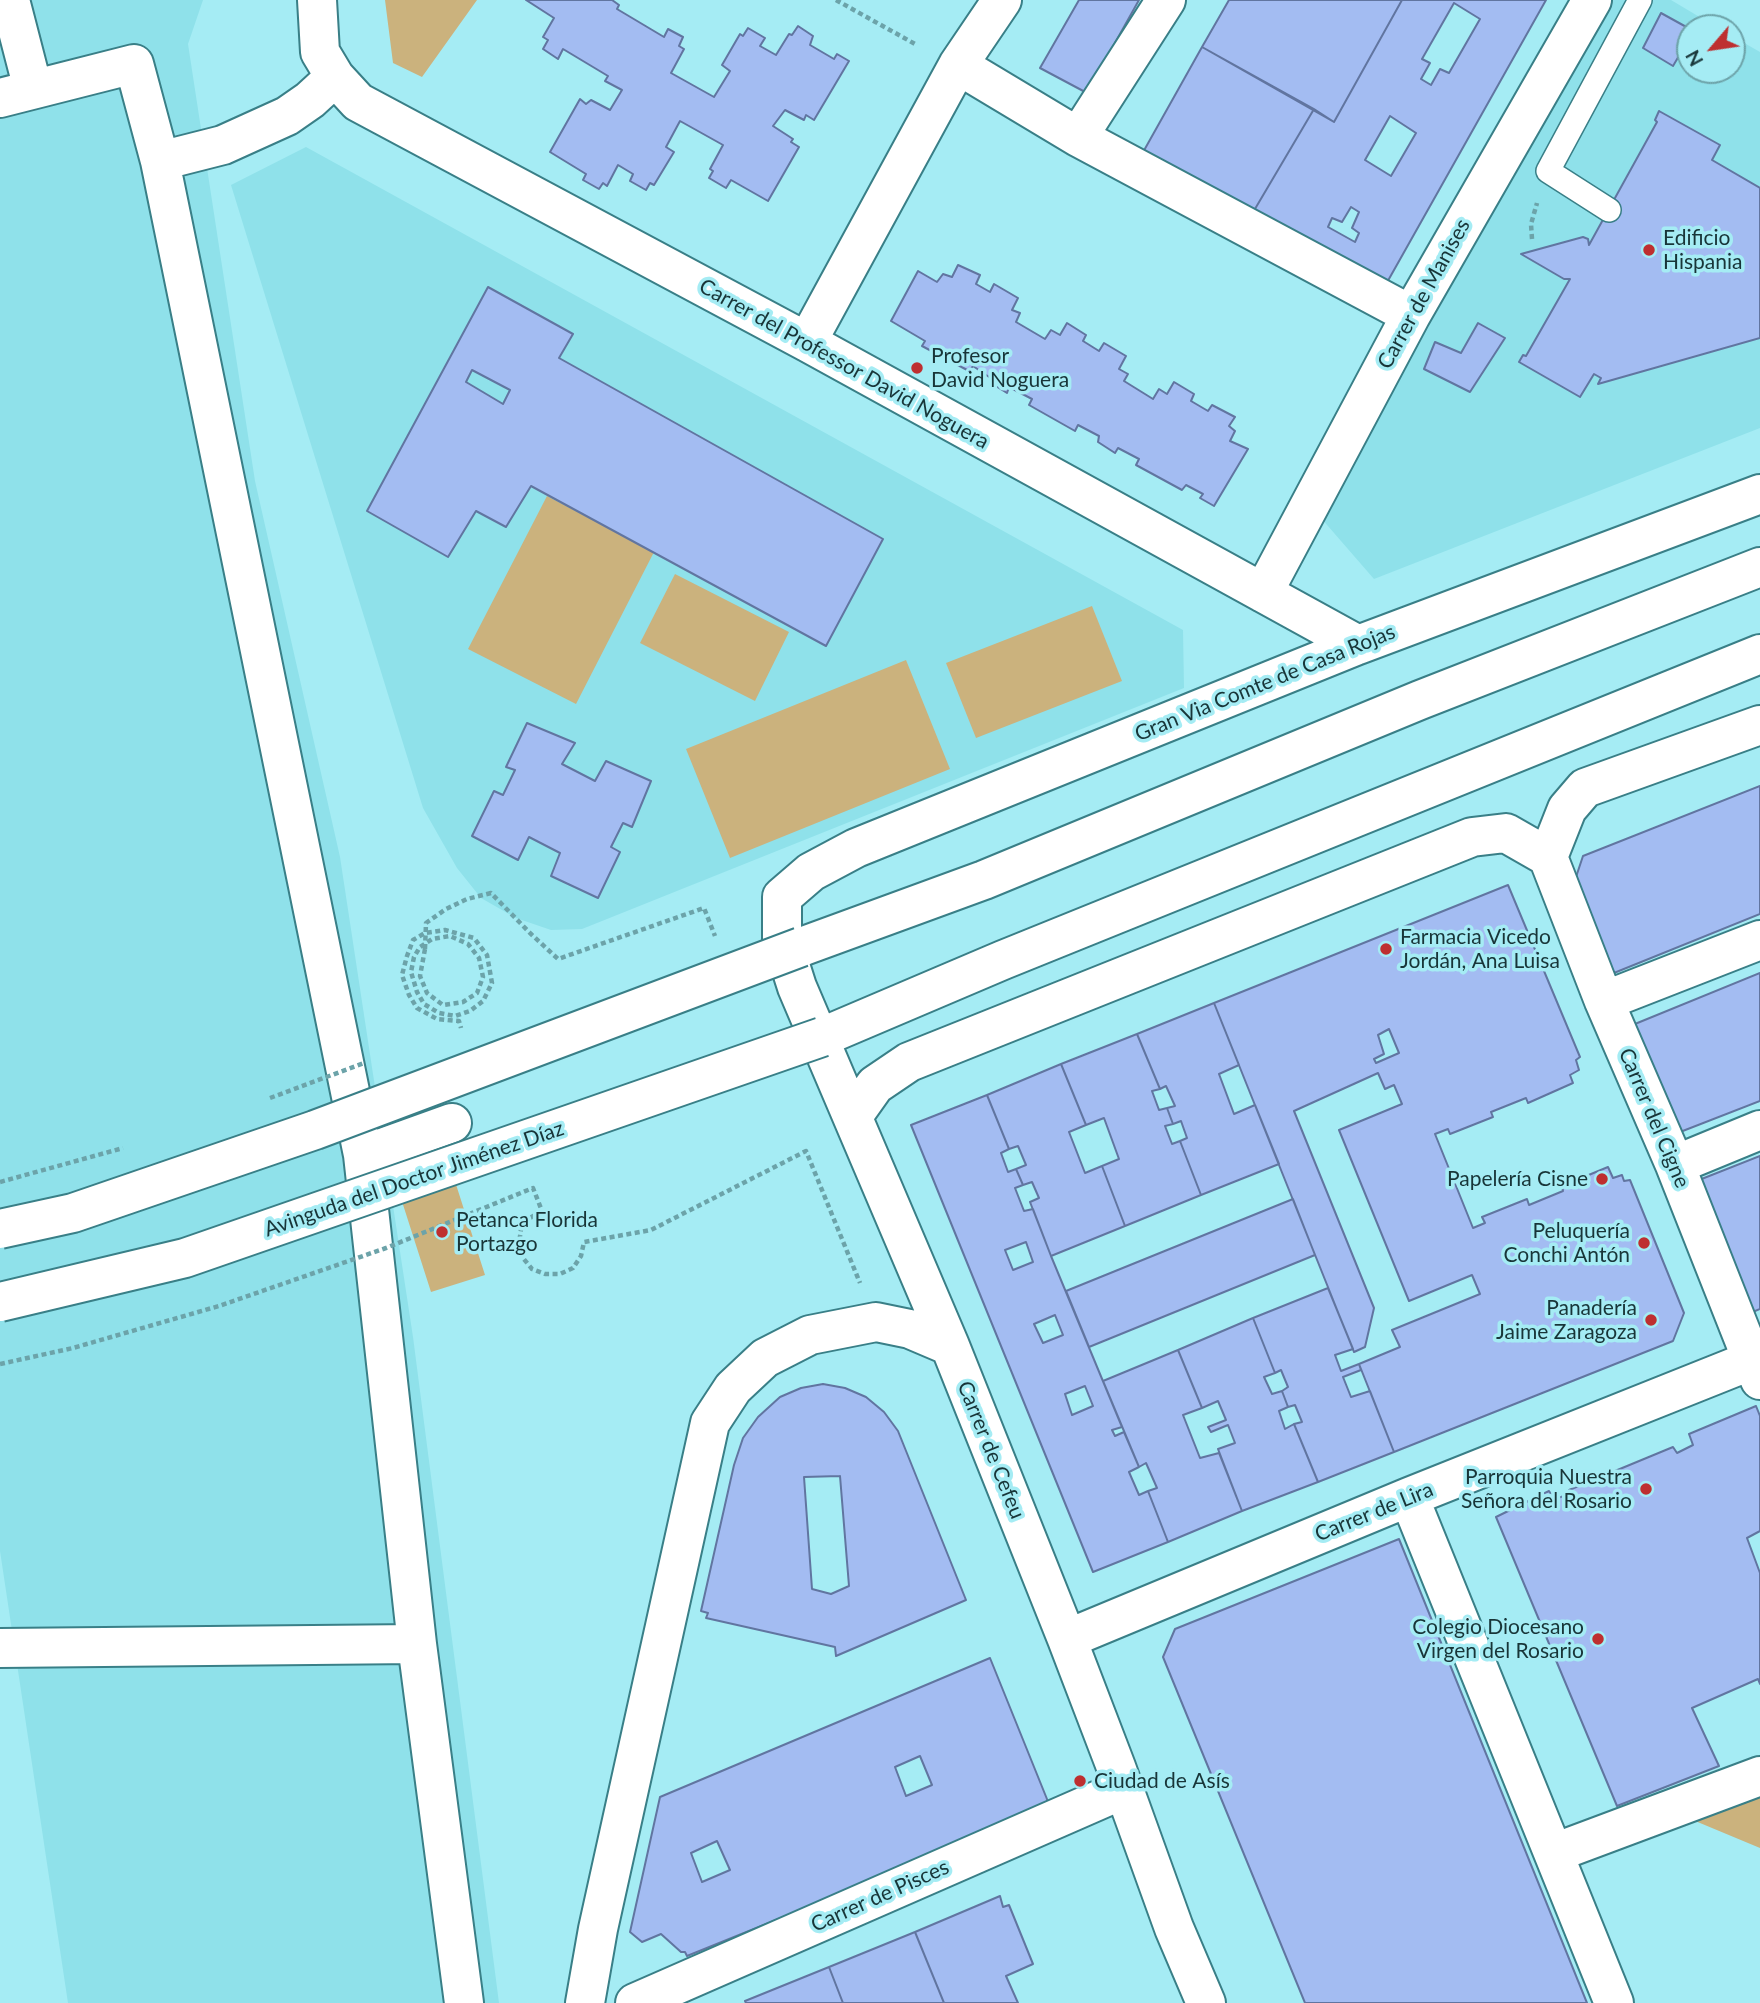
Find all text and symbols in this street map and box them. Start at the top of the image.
north arrow [1676,14,1746,84]
text: N [1680,46,1708,70]
street label: Carrer de Manises [1372,215,1476,373]
place label: Edificio Hispania [1663,225,1742,275]
marker: Edificio Hispania [1641,242,1657,258]
street label: Carrer del Professor David Noguera [695,274,993,454]
place label: Profesor David Noguera [931,343,1069,393]
marker: Profesor David Noguera [909,360,925,376]
street label: Gran Via Comte de Casa Rojas [1131,619,1399,747]
place label: Farmacia Vicedo Jordán, Ana Luisa [1400,924,1560,974]
marker: Farmacia Vicedo Jordán, Ana Luisa [1378,941,1394,957]
street label: Carrer del Cigne [1613,1044,1695,1192]
street label: Avinguda del Doctor Jiménez Díaz [261,1116,567,1242]
place label: Papelería Cisne [1447,1166,1588,1192]
marker: Papelería Cisne [1594,1171,1610,1187]
place label: Petanca Florida Portazgo [456,1207,598,1257]
place label: Peluquería Conchi Antón [1504,1218,1630,1268]
marker: Petanca Florida Portazgo [434,1224,450,1240]
marker: Peluquería Conchi Antón [1636,1235,1652,1251]
place label: Panadería Jaime Zaragoza [1496,1295,1637,1345]
marker: Panadería Jaime Zaragoza [1643,1312,1659,1328]
street label: Carrer de Cefeu [952,1377,1030,1523]
place label: Parroquia Nuestra Señora del Rosario [1461,1464,1632,1514]
street label: Carrer de Lira [1311,1477,1437,1547]
marker: Parroquia Nuestra Señora del Rosario [1638,1481,1654,1497]
place label: Colegio Diocesano Virgen del Rosario [1412,1614,1584,1664]
marker: Colegio Diocesano Virgen del Rosario [1590,1631,1606,1647]
place label: Ciudad de Asís [1094,1768,1230,1794]
marker: Ciudad de Asís [1072,1773,1088,1789]
street label: Carrer de Pisces [807,1854,953,1938]

